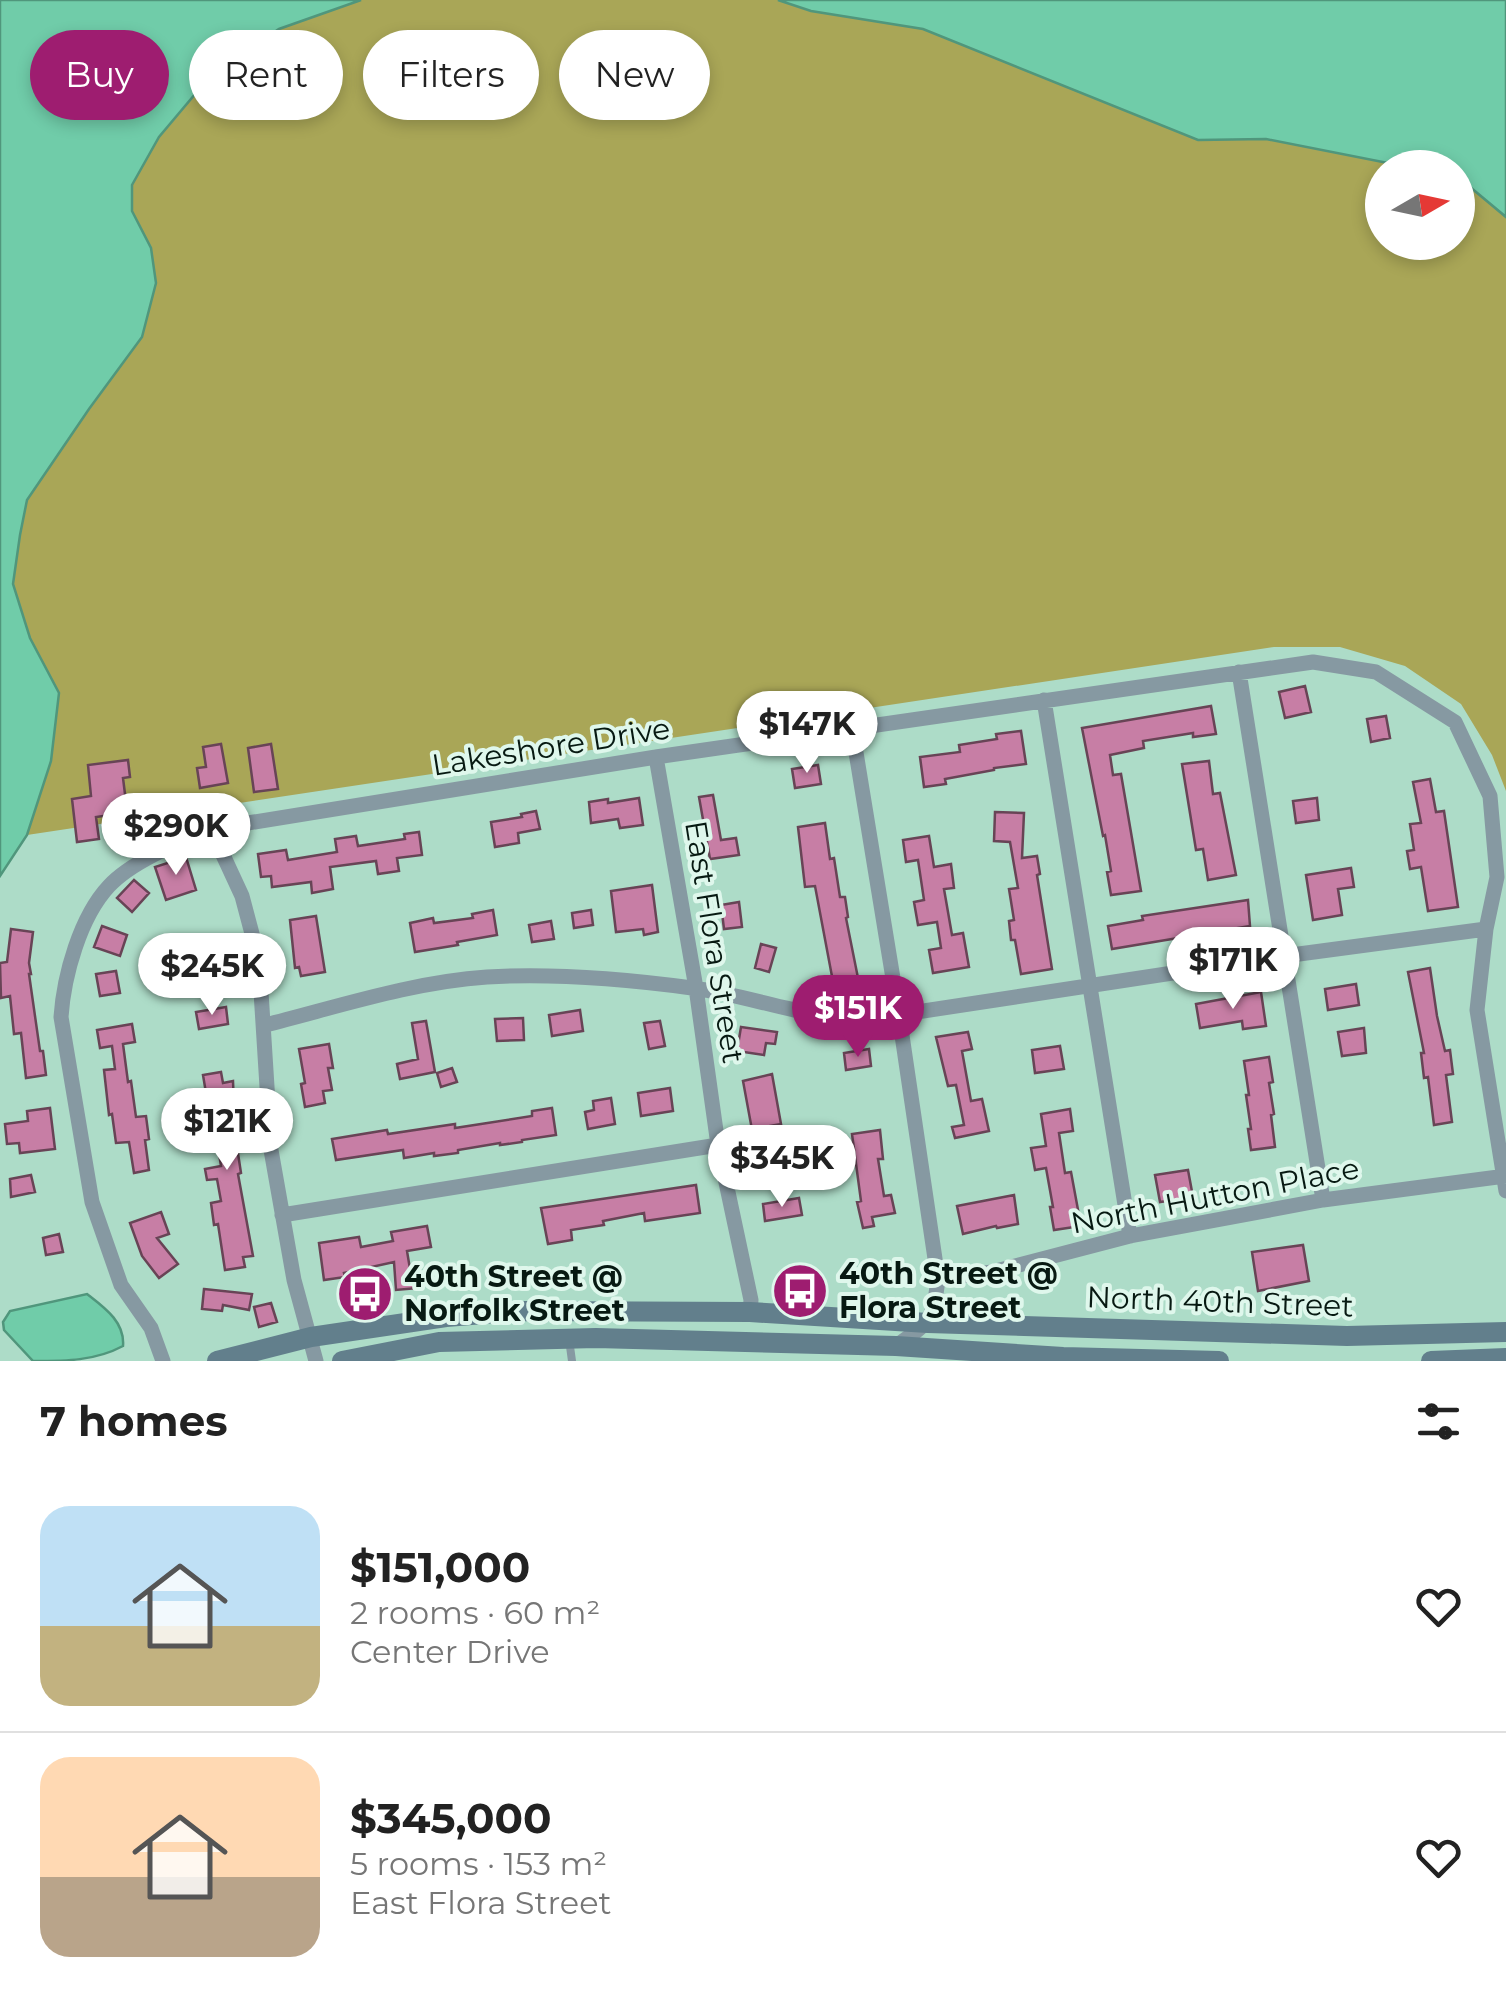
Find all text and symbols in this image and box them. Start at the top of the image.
chip: Buy [30,30,169,120]
chip: Rent [189,30,343,120]
chip: Filters [363,30,539,120]
chip: New [559,30,710,120]
north arrow [1365,150,1475,260]
map controls [1365,150,1475,260]
pin: $147K [737,691,877,776]
text: $147K [759,704,855,743]
street label: Lakeshore Drive [429,709,673,784]
pin: $290K [106,793,246,878]
text: $290K [123,806,229,845]
street label: East Flora Street [677,818,752,1066]
pin: $171K [1163,927,1303,1012]
pin: $245K [142,933,282,1018]
text: $171K [1188,940,1278,979]
text: $245K [160,946,264,985]
pin: $151K [788,975,928,1060]
text: $151K [814,988,902,1027]
pin: $121K [157,1088,297,1173]
text: $121K [183,1101,271,1140]
pin: $345K [712,1125,852,1210]
text: $345K [730,1138,834,1177]
street label: North Hutton Place [1068,1149,1362,1242]
place label: 40th Street @ Flora Street [839,1255,1058,1326]
place label: 40th Street @ Norfolk Street [404,1258,625,1329]
bus stop icon: 40th Street @ Flora Street [770,1261,830,1321]
bus stop icon: 40th Street @ Norfolk Street [335,1264,395,1324]
street label: North 40th Street [1086,1278,1354,1325]
icon: filters [1411,1394,1466,1449]
text: 7 homes [40,1395,228,1447]
text: $151,000 [350,1541,530,1593]
icon: home [120,1546,240,1666]
icon: heart [1411,1579,1466,1634]
text: 2 rooms · 60 m² [350,1593,600,1632]
text: Center Drive [350,1632,550,1671]
text: $345,000 [350,1792,551,1844]
icon: home [120,1797,240,1917]
icon: heart [1411,1830,1466,1885]
text: 5 rooms · 153 m² [350,1844,607,1883]
text: East Flora Street [350,1883,612,1922]

